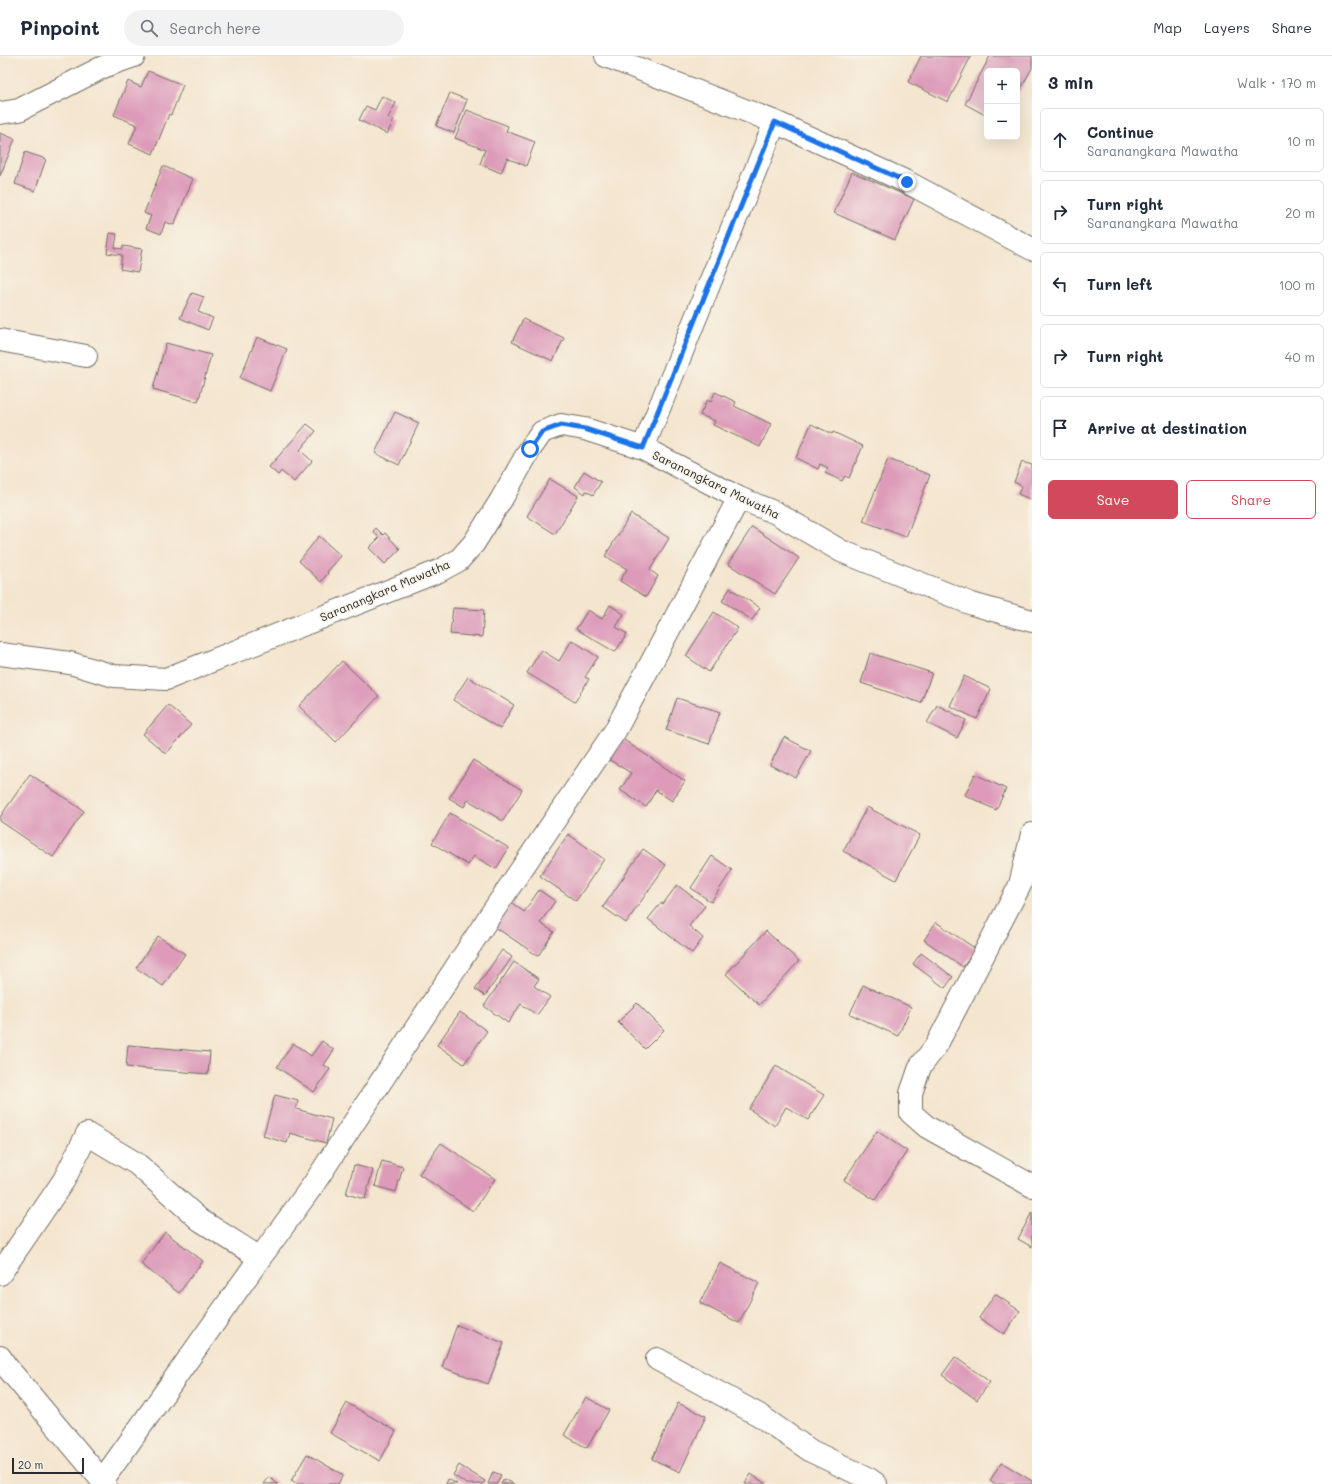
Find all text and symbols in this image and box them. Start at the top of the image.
search box [124,10,404,46]
text: Pinpoint [20,15,100,40]
icon: search [138,17,160,39]
text: Search here [170,18,261,38]
text: Map [1153,18,1182,37]
text: Layers [1204,18,1250,37]
text: Share [1272,18,1312,37]
map controls [984,68,1020,140]
button: + [984,68,1020,104]
text: 3 min [1048,71,1093,93]
text: Walk · 170 m [1237,74,1316,91]
button: − [984,104,1020,140]
text: Continue [1087,122,1154,142]
icon: ahead [1049,129,1071,151]
text: 10 m [1287,132,1315,149]
text: Saranangkara Mawatha [1087,142,1239,159]
route end [898,173,916,191]
text: Turn right [1087,194,1164,214]
icon: right [1049,201,1071,223]
text: 20 m [1285,204,1315,221]
text: Saranangkara Mawatha [1087,214,1239,231]
icon: left [1049,273,1071,295]
text: Turn left [1087,274,1152,294]
text: 100 m [1279,276,1315,293]
icon: right [1049,345,1071,367]
text: Turn right [1087,346,1164,366]
text: 40 m [1285,348,1315,365]
icon: arrive [1049,417,1071,439]
text: Arrive at destination [1087,418,1247,438]
route start [521,440,539,458]
street label: Saranangkara Mawatha [650,446,783,522]
button: Save [1048,480,1178,519]
button: Share [1186,480,1316,519]
street label: Saranangkara Mawatha [317,555,452,625]
scale bar [12,1456,84,1475]
text: 20 m [18,1457,43,1472]

